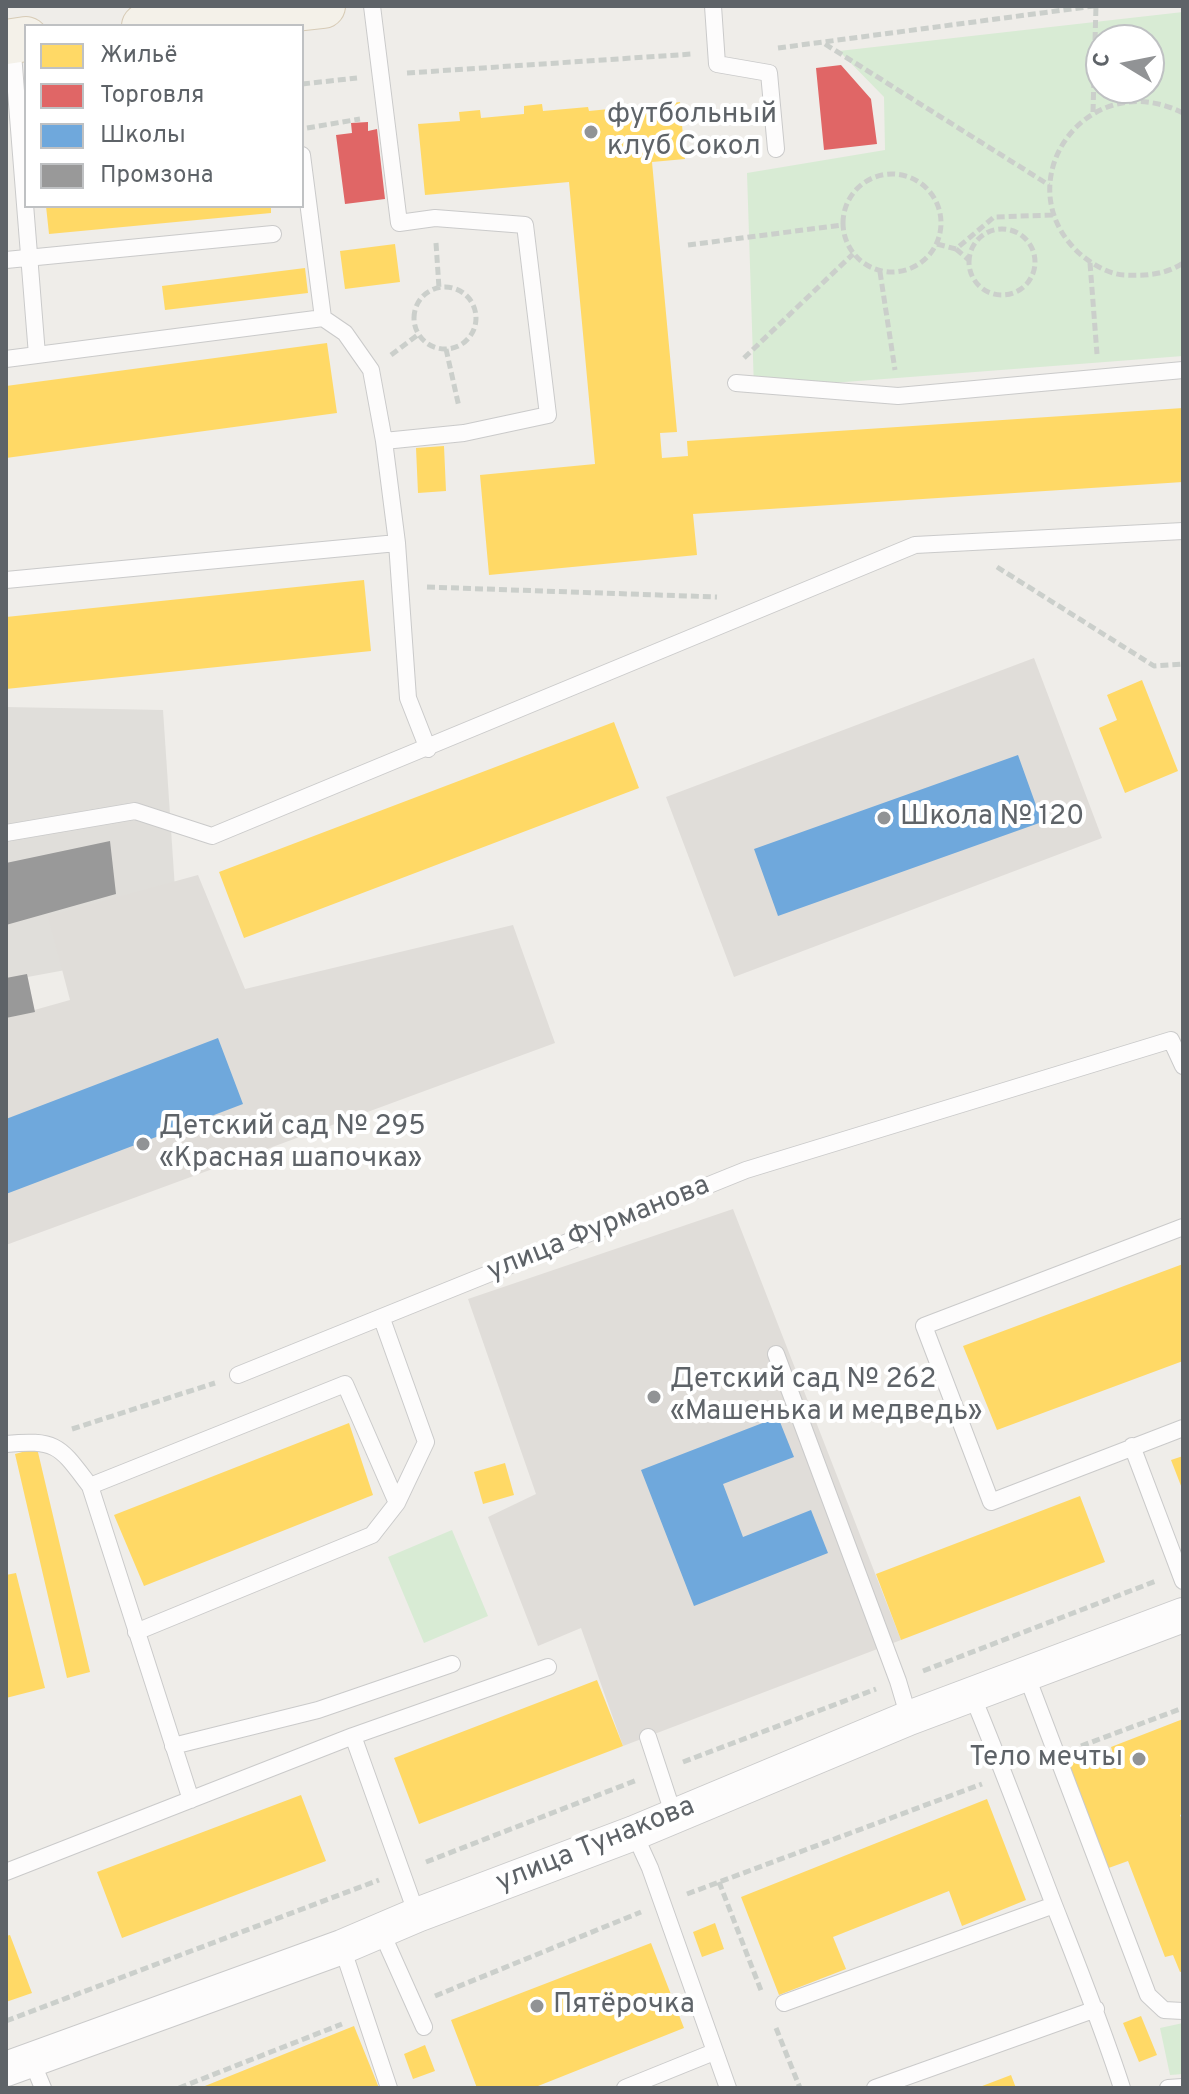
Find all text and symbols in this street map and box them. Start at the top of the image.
legend [24,24,304,208]
north arrow [1085,24,1165,104]
text: Жильё [100,41,177,71]
text: С [1088,51,1117,69]
text: Торговля [100,81,204,111]
place label: футбольный клуб Сокол [607,99,777,165]
text: Школы [100,121,186,151]
marker: футбольный клуб Сокол [582,123,600,141]
text: Промзона [100,161,213,191]
place label: Школа № 120 [900,801,1084,835]
marker: Школа № 120 [875,809,893,827]
place label: Детский сад № 295 «Красная шапочка» [159,1111,426,1177]
marker: Детский сад № 295 «Красная шапочка» [134,1135,152,1153]
street label: улица Фурманова [483,1170,715,1290]
place label: Детский сад № 262 «Машенька и медведь» [670,1364,982,1430]
marker: Детский сад № 262 «Машенька и медведь» [645,1388,663,1406]
place label: Тело мечты [969,1742,1123,1776]
marker: Тело мечты [1130,1750,1148,1768]
street label: улица Тунакова [492,1791,700,1901]
place label: Пятёрочка [553,1989,695,2023]
marker: Пятёрочка [528,1997,546,2015]

